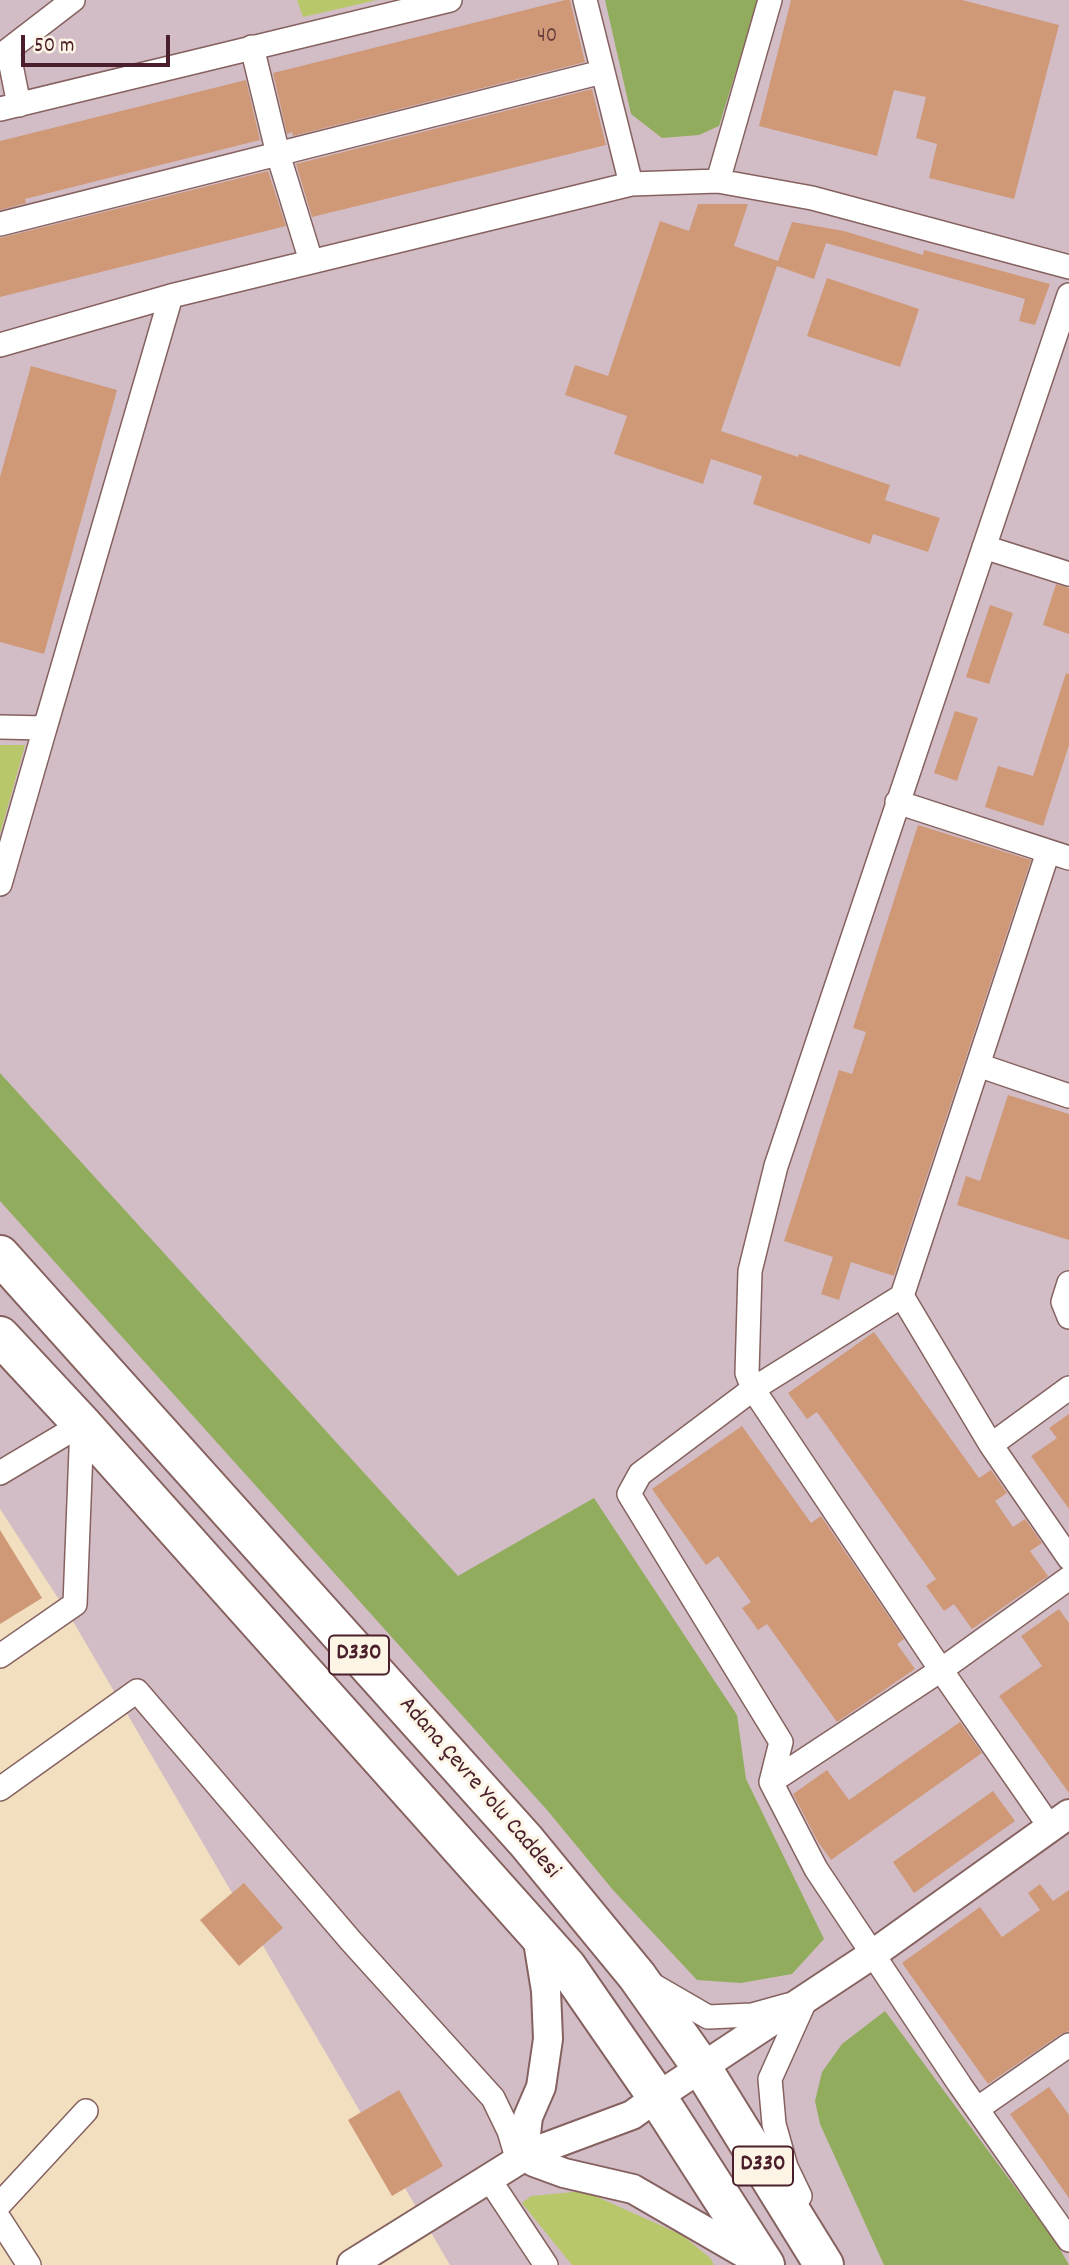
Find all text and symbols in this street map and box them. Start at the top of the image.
scale bar [24,21,173,65]
house number: 40 [537,25,557,51]
text: 50 m [34,32,74,62]
road number: D330 [329,1636,389,1674]
street label: Adana Çevre Yolu Caddesi [391,1692,565,1886]
road number: D330 [733,2146,793,2186]

